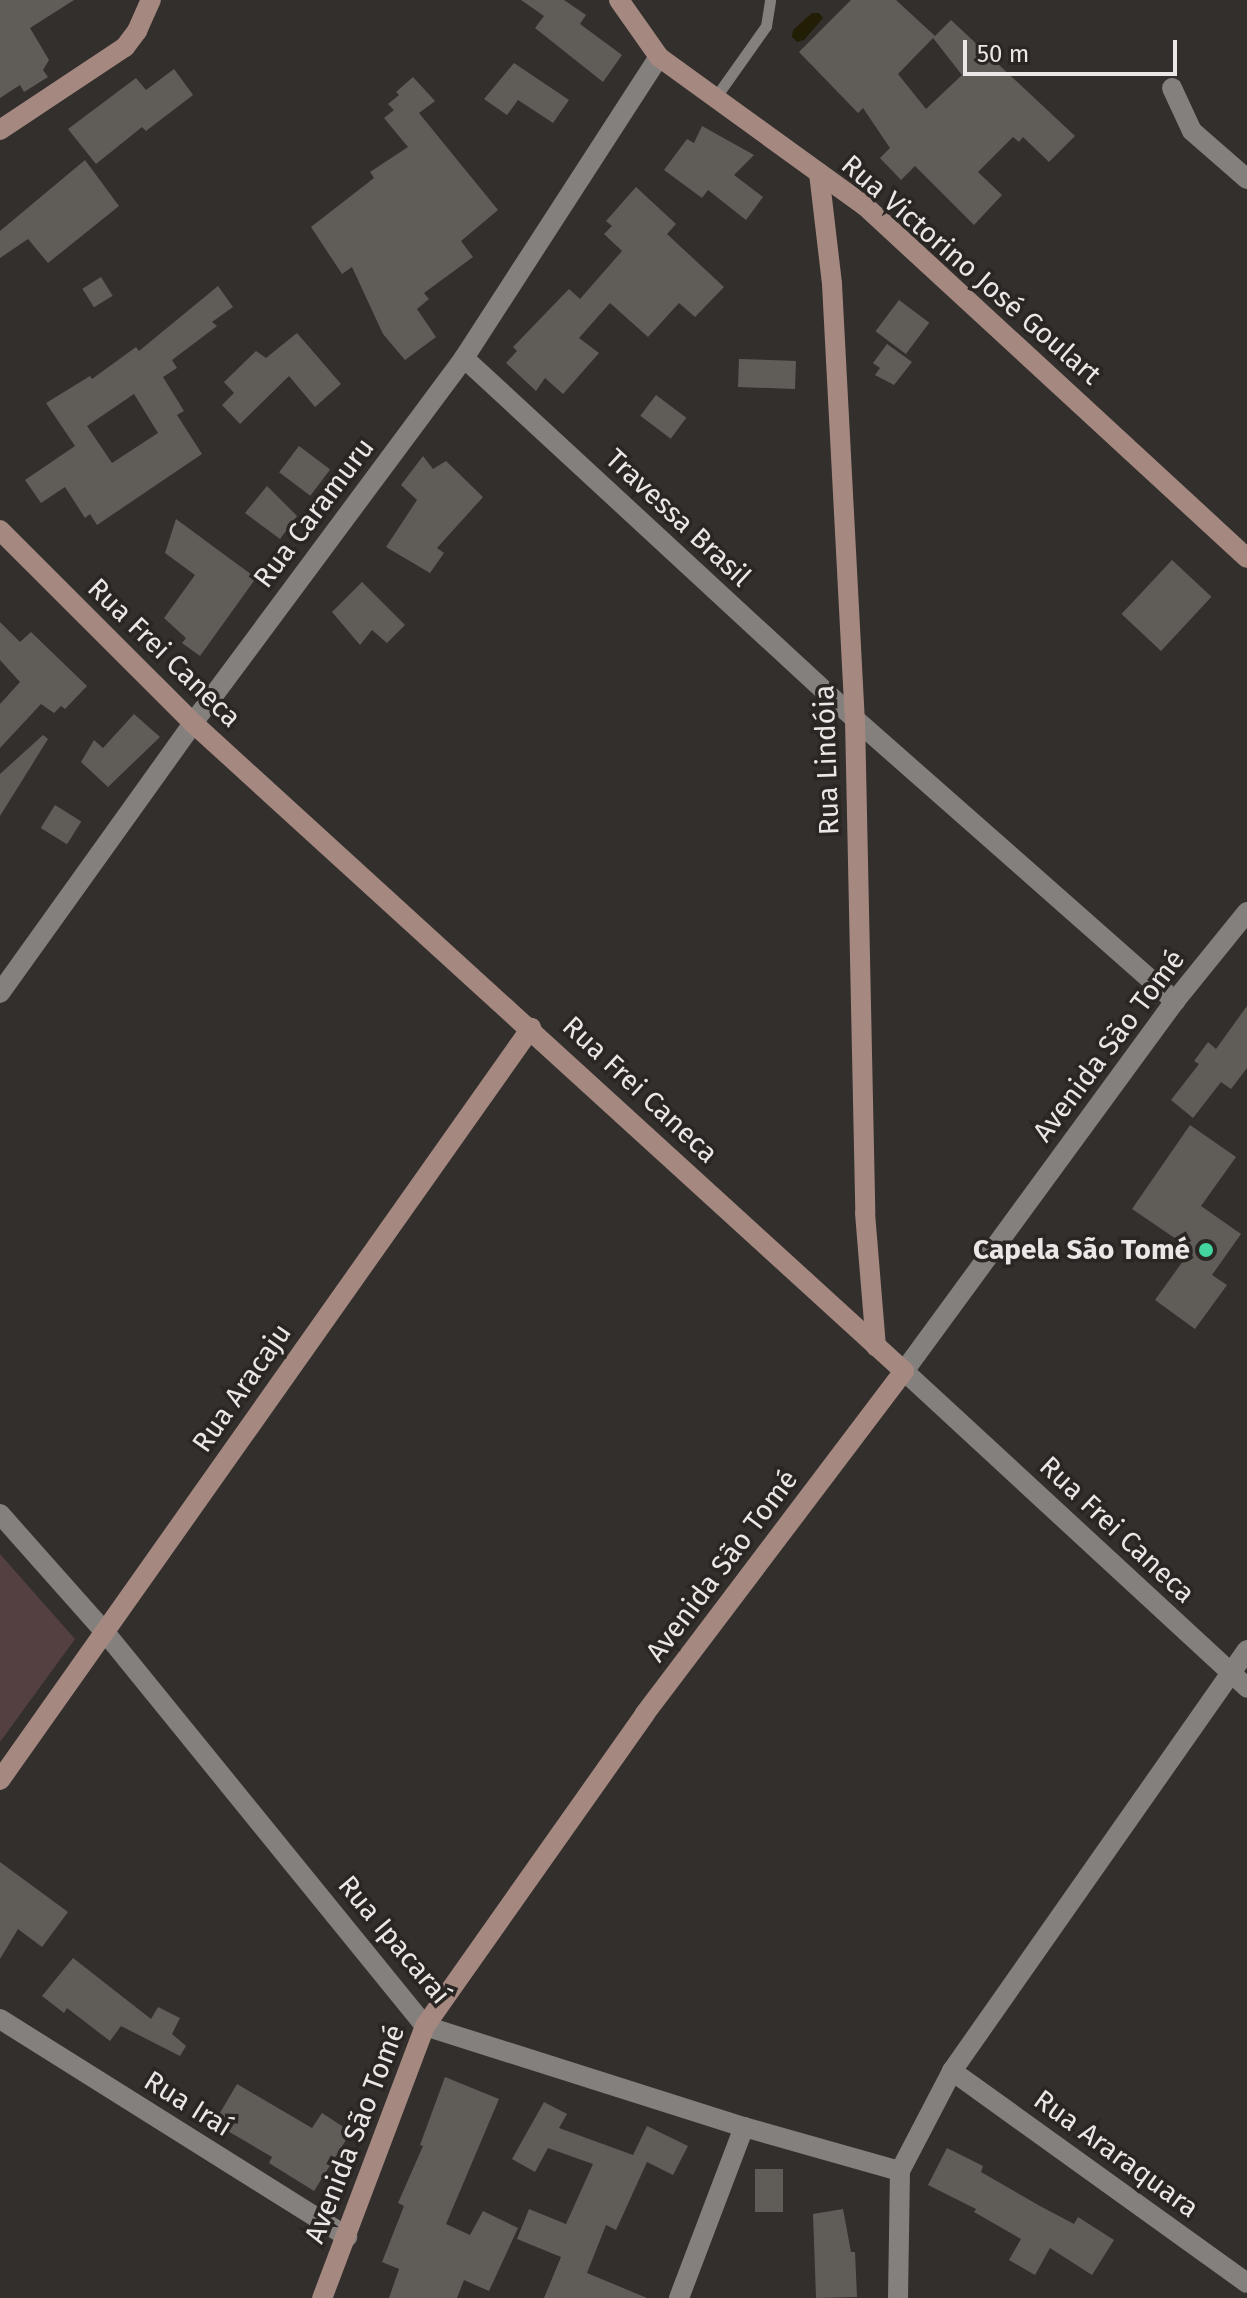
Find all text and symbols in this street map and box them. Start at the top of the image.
scale bar [967,24,1181,74]
text: 50 m [977,40,1029,68]
street label: Rua Victorino José Goulart [834,148,1108,392]
street label: Rua Caramuru [247,431,381,595]
street label: Travessa Brasil [598,442,758,594]
street label: Rua Frei Caneca [80,572,248,734]
street label: Rua Lindóia [808,684,846,836]
street label: Avenida São Tomé [1026,943,1192,1149]
street label: Rua Frei Caneca [555,1010,725,1170]
place label: Capela São Tomé [973,1233,1190,1267]
marker: Capela São Tomé [1197,1241,1215,1259]
street label: Rua Aracaju [185,1317,299,1459]
street label: Rua Frei Caneca [1032,1450,1202,1610]
street label: Avenida São Tomé [639,1463,805,1669]
street label: Rua Ipacaraí [331,1869,457,2011]
street label: Avenida São Tomé [298,2020,412,2248]
street label: Rua Iraí [138,2064,238,2144]
street label: Rua Araraquara [1027,2083,1205,2225]

